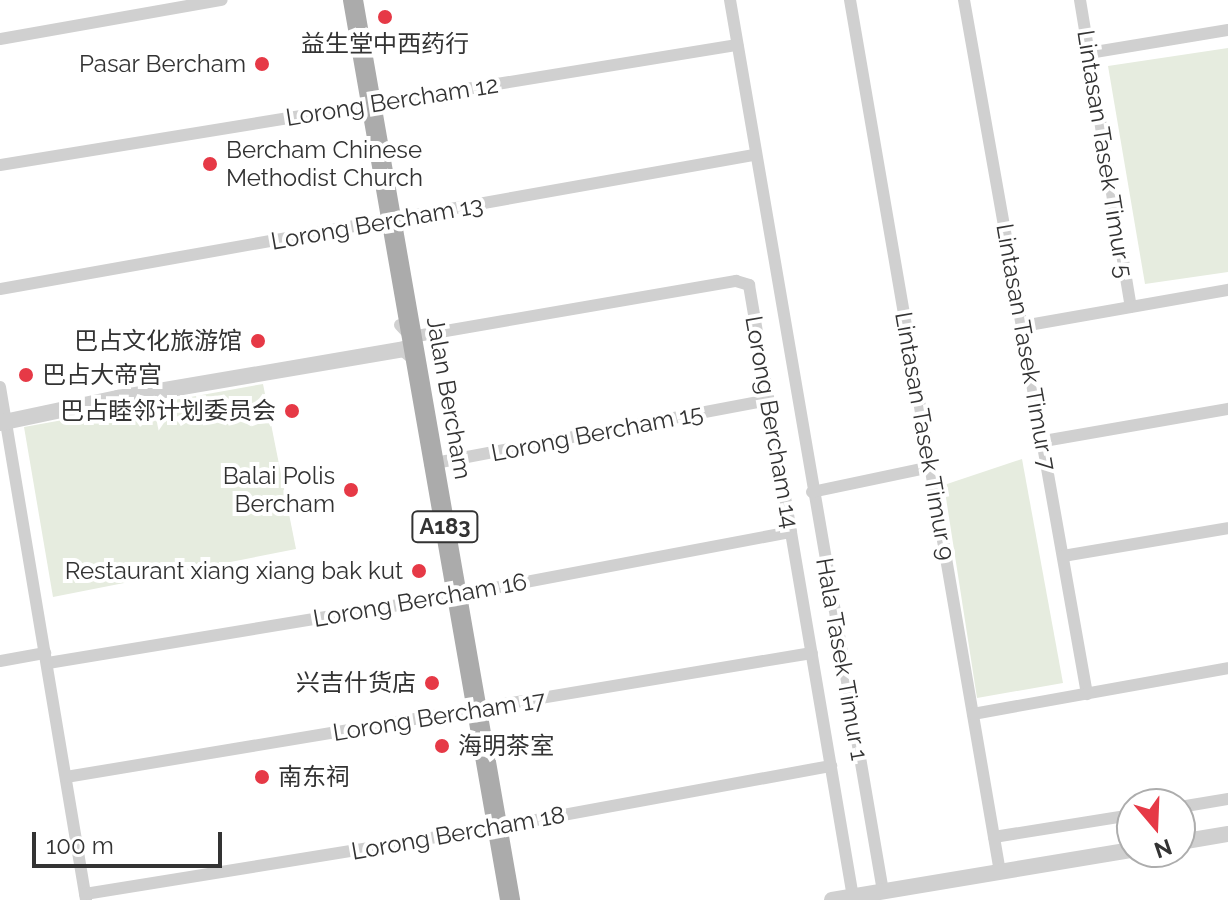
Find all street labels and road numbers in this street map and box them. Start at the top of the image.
street label: Lintasan Tasek Timur 5 [1071,27,1139,281]
street label: Lorong Bercham 12 [284,70,500,132]
street label: Lorong Bercham 13 [269,190,485,256]
street label: Lintasan Tasek Timur 7 [990,220,1062,474]
street label: Lintasan Tasek Timur 9 [889,309,961,563]
street label: Jalan Bercham [421,314,477,482]
street label: Lorong Bercham 14 [739,314,805,530]
street label: Lorong Bercham 15 [489,398,705,468]
road number: A183 [411,509,479,545]
street label: Hala Tasek Timur 1 [810,555,874,763]
street label: Lorong Bercham 16 [311,567,529,633]
street label: Lorong Bercham 17 [331,685,547,747]
street label: Lorong Bercham 18 [349,800,567,866]

